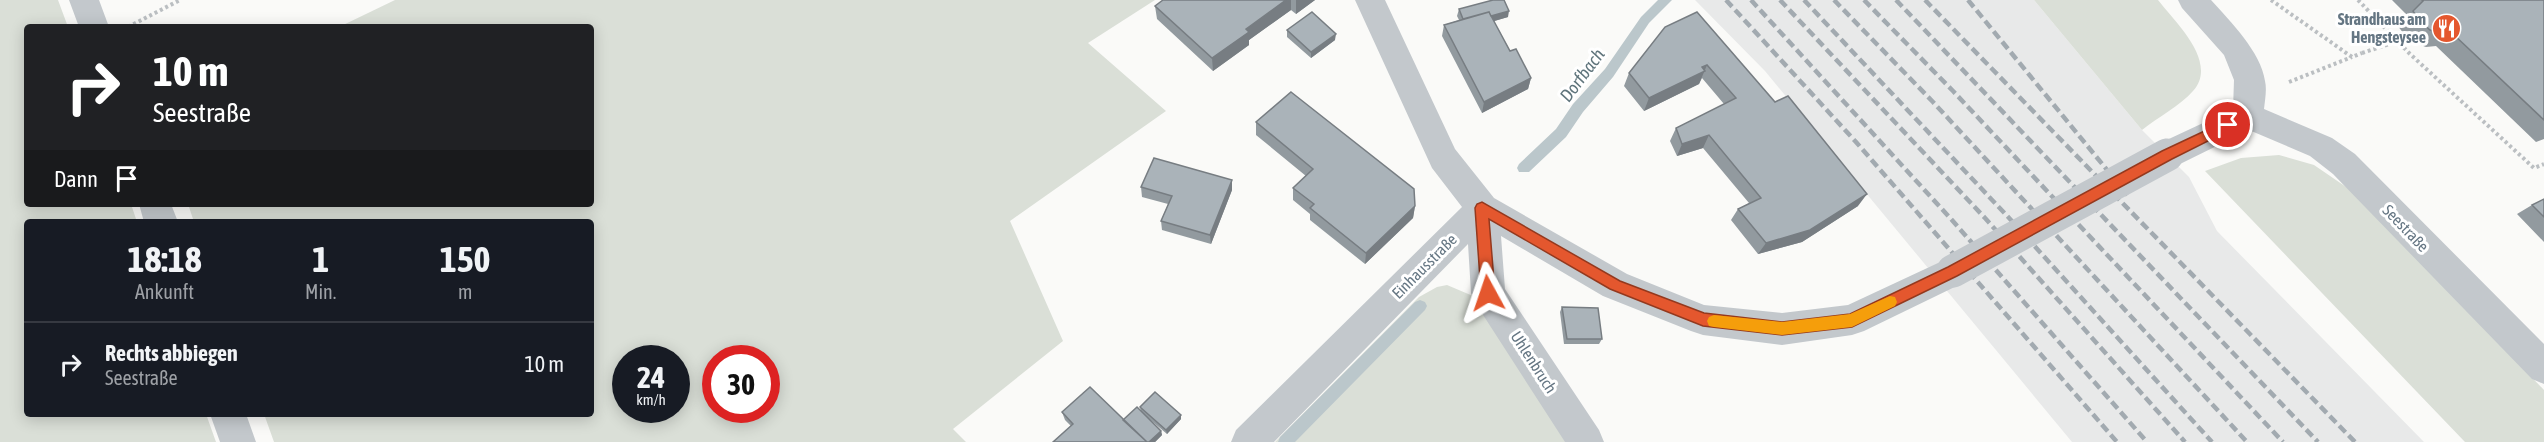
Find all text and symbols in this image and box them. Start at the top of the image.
place label: Strandhaus am Hengsteysee [2338,10,2426,46]
restaurant icon: Strandhaus am Hengsteysee [2431,12,2463,44]
water label: Dorfbach [1555,44,1609,106]
text: 10 m [153,47,228,95]
icon: right [54,48,132,126]
text: Seestraße [153,97,251,128]
pin [2202,99,2253,150]
icon: arrive [2211,108,2244,141]
icon: arrive [110,162,143,195]
text: Dann [54,166,98,192]
street label: Seestraße [2379,201,2433,255]
street label: Einhausstraße [1388,230,1460,302]
text: 18:18 [127,238,202,280]
text: 1 [312,238,329,280]
text: 150 [440,238,491,280]
position arrow [1456,261,1520,325]
text: Ankunft [135,280,194,303]
text: Min. [305,280,336,303]
text: m [458,280,472,303]
street label: Uhlenbruch [1507,328,1561,396]
text: Rechts abbiegen [105,340,238,366]
speed limit sign: 30 [702,345,780,423]
icon: right [54,348,87,381]
text: 10 m [524,351,564,377]
text: 24 [637,360,665,394]
text: Seestraße [105,366,178,389]
text: km/h [636,391,666,408]

